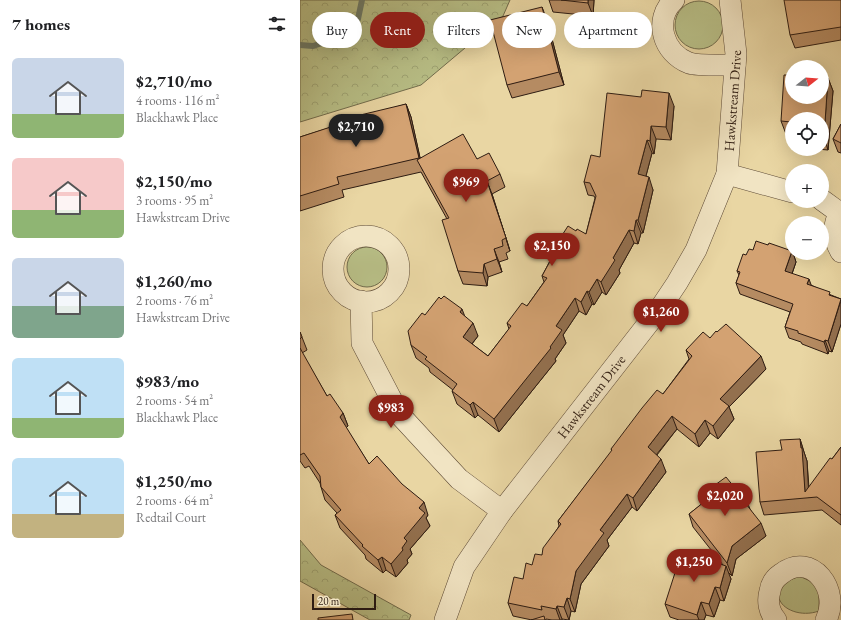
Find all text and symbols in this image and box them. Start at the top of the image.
chip: Buy [312,12,362,48]
chip: Rent [370,12,425,48]
chip: Filters [433,12,494,48]
chip: New [502,12,556,48]
chip: Apartment [564,12,652,48]
text: 7 homes [12,13,70,35]
icon: filters [266,13,288,35]
street label: Hawkstream Drive [720,49,745,152]
north arrow [785,60,829,104]
map controls [785,60,829,260]
text: $2,710/mo [136,70,212,92]
icon: home [44,74,92,122]
text: 4 rooms · 116 m² [136,92,220,109]
text: Blackhawk Place [136,109,218,126]
button: locate [785,112,829,156]
pin: $2,710 [323,114,389,148]
text: $2,710 [338,118,374,135]
button: + [785,164,829,208]
pin: $969 [442,169,490,203]
text: $2,150/mo [136,170,212,192]
text: $969 [453,173,479,190]
icon: home [44,174,92,222]
text: 3 rooms · 95 m² [136,192,213,209]
text: Hawkstream Drive [136,209,230,226]
button: − [785,216,829,260]
pin: $2,150 [519,233,585,267]
text: $2,150 [534,237,570,254]
text: $1,260/mo [136,270,212,292]
icon: home [44,274,92,322]
text: 2 rooms · 76 m² [136,292,213,309]
pin: $1,260 [628,299,694,333]
text: $1,260 [643,303,679,320]
text: Hawkstream Drive [136,309,230,326]
street label: Hawkstream Drive [553,351,630,442]
text: $983/mo [136,370,199,392]
icon: home [44,374,92,422]
text: 2 rooms · 54 m² [136,392,213,409]
pin: $983 [367,395,415,429]
text: $983 [378,399,404,416]
text: Blackhawk Place [136,409,218,426]
text: $1,250/mo [136,470,212,492]
icon: home [44,474,92,522]
pin: $2,020 [692,483,758,517]
text: $2,020 [707,487,743,504]
text: 2 rooms · 64 m² [136,492,213,509]
text: Redtail Court [136,509,206,526]
pin: $1,250 [661,549,727,583]
text: $1,250 [676,553,712,570]
scale bar [312,592,376,611]
text: 20 m [318,594,339,608]

